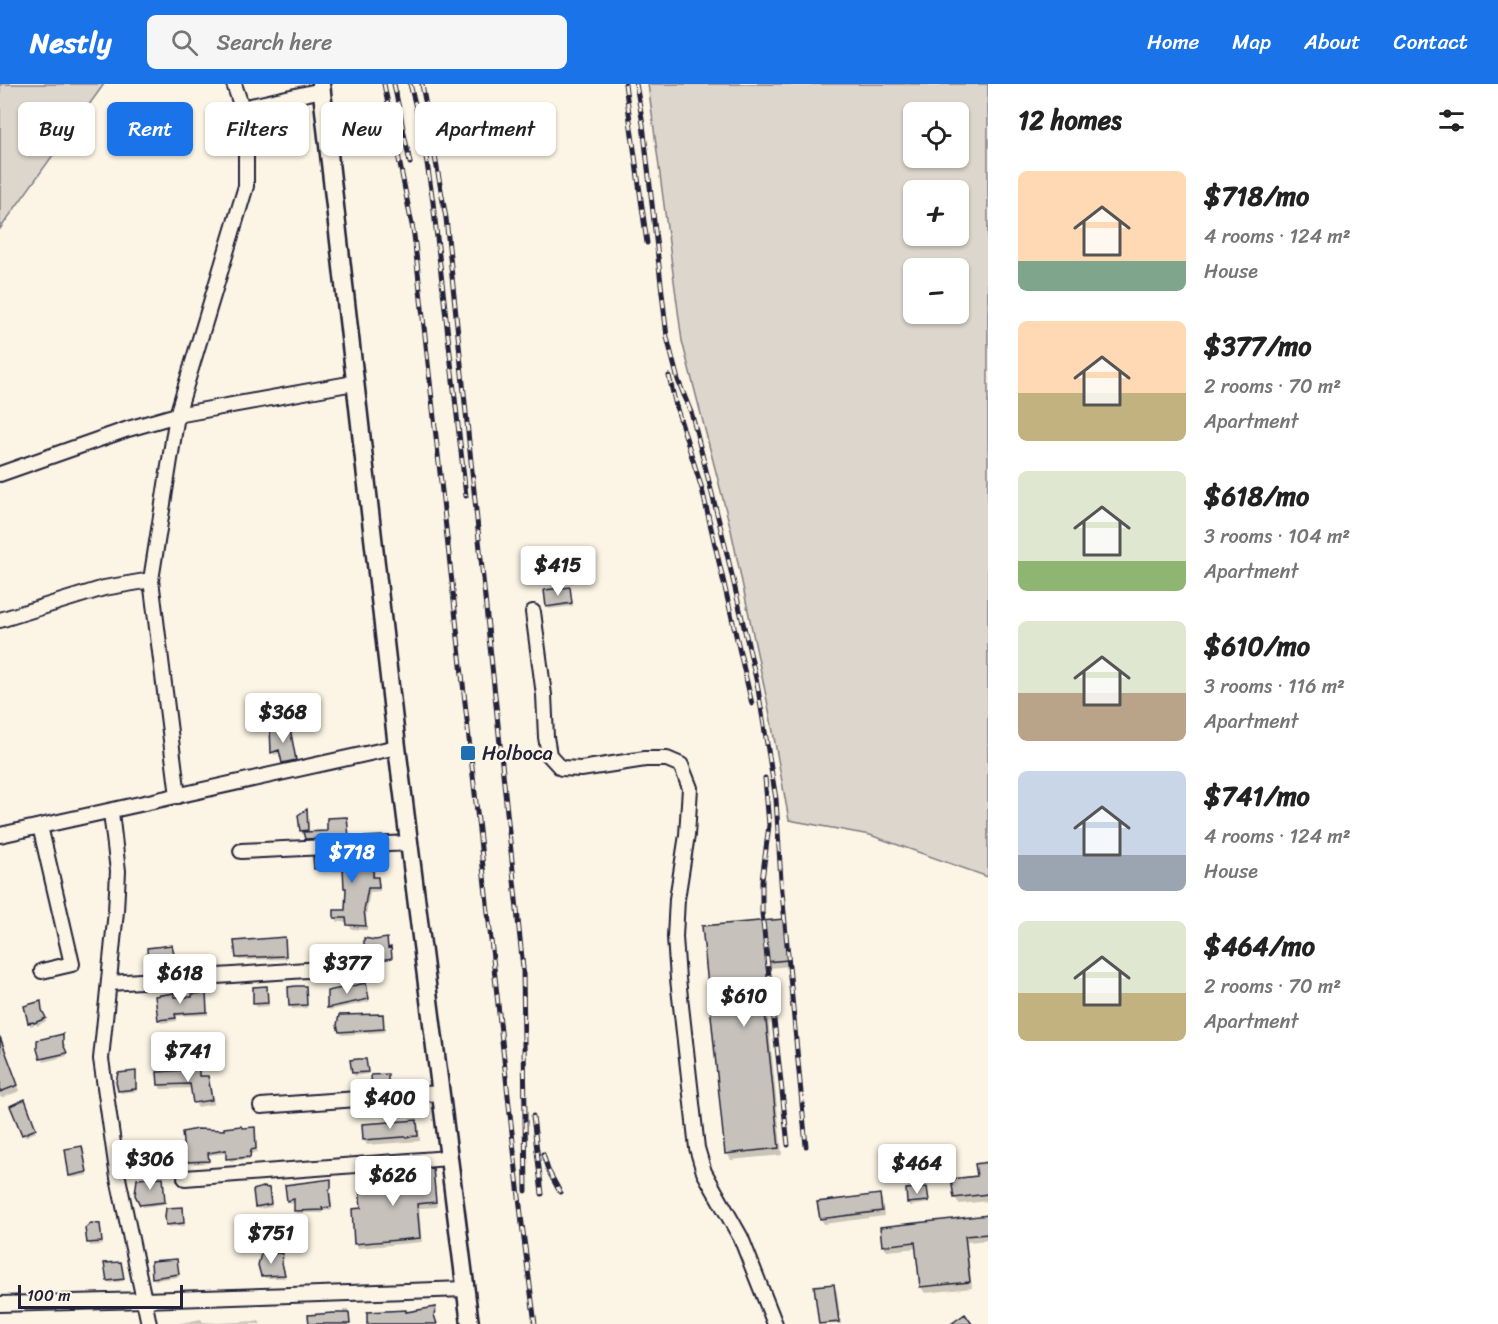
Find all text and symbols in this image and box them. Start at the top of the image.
search box [147,15,567,69]
text: Nestly [30,18,111,67]
text: Search here [216,23,332,62]
text: Home [1147,23,1199,61]
text: Map [1232,23,1271,61]
text: About [1304,23,1361,61]
text: Contact [1394,23,1468,61]
icon: search [168,26,201,59]
text: 12 homes [1018,97,1122,143]
chip: Buy [18,102,95,156]
chip: Rent [107,102,193,156]
chip: Filters [205,102,309,156]
chip: New [321,102,403,156]
chip: Apartment [415,102,556,156]
map controls [903,102,969,324]
button: locate [903,102,969,168]
icon: filters [1435,104,1468,137]
text: $718/mo [1204,173,1309,219]
button: + [903,180,969,246]
icon: home [1066,195,1138,267]
text: 4 rooms · 124 m² [1204,219,1351,254]
text: House [1204,254,1258,289]
button: − [903,258,969,324]
text: $377/mo [1204,323,1312,369]
icon: home [1066,345,1138,417]
text: 2 rooms · 70 m² [1204,369,1341,404]
text: Apartment [1204,404,1298,439]
text: $618/mo [1204,473,1309,519]
icon: home [1066,495,1138,567]
text: 3 rooms · 104 m² [1204,519,1350,554]
pin: $415 [522,546,594,597]
text: $415 [535,548,581,583]
text: Apartment [1204,554,1298,589]
text: $610/mo [1204,623,1310,669]
icon: home [1066,645,1138,717]
text: 3 rooms · 116 m² [1204,669,1345,704]
pin: $368 [247,693,319,744]
text: $368 [259,695,307,730]
text: Apartment [1204,704,1298,739]
place label: Holboca [482,736,553,771]
marker: Holboca [459,744,477,762]
text: $741/mo [1204,773,1310,819]
icon: home [1066,795,1138,867]
text: 4 rooms · 124 m² [1204,819,1351,854]
pin: $718 [316,833,388,884]
text: $718 [329,835,375,870]
text: House [1204,854,1258,889]
text: $464/mo [1204,923,1315,969]
pin: $377 [311,944,383,995]
icon: home [1066,945,1138,1017]
text: $377 [323,946,371,981]
pin: $618 [144,954,216,1005]
text: $618 [157,956,203,991]
text: 2 rooms · 70 m² [1204,969,1341,1004]
pin: $610 [708,977,780,1028]
text: $610 [721,979,767,1014]
text: Apartment [1204,1004,1298,1039]
pin: $741 [152,1032,224,1083]
text: $741 [165,1034,211,1069]
pin: $400 [354,1079,426,1130]
text: $400 [364,1081,416,1116]
pin: $306 [114,1140,186,1191]
text: $306 [126,1142,174,1177]
pin: $464 [881,1144,953,1195]
text: $464 [892,1146,942,1181]
pin: $626 [357,1156,429,1207]
text: $626 [369,1158,417,1193]
pin: $751 [235,1214,307,1265]
text: $751 [248,1216,294,1251]
text: 100 m [27,1281,71,1310]
scale bar [18,1282,183,1310]

